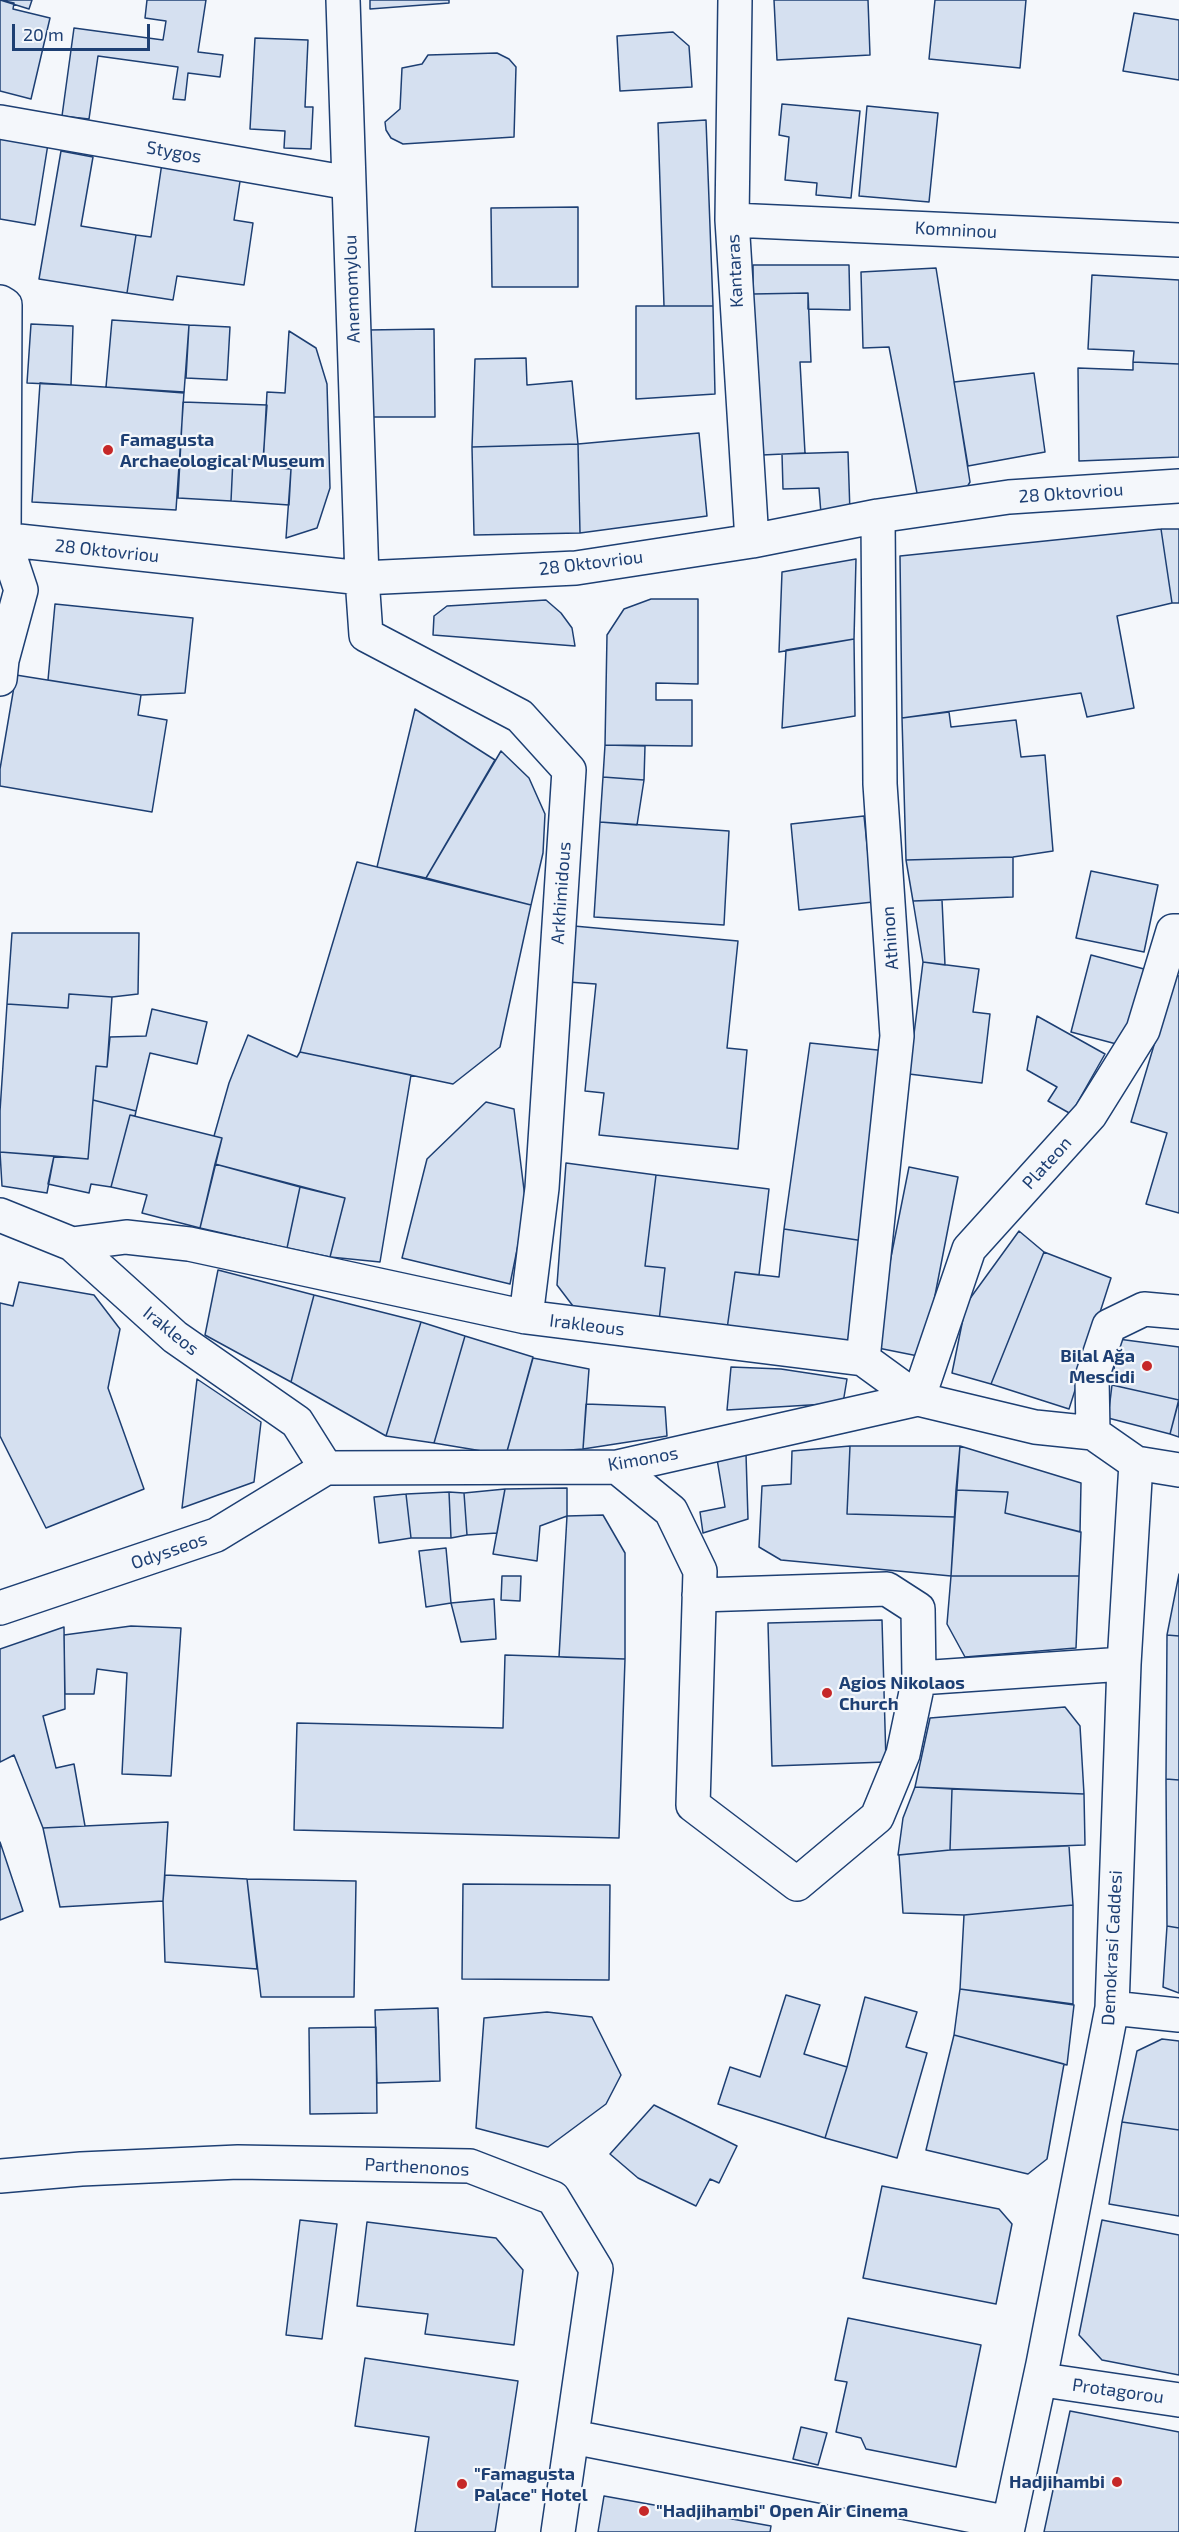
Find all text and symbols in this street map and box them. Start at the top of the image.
scale bar [15,12,153,50]
text: 20 m [23,23,64,45]
street label: Stygos [145,137,203,167]
street label: Komninou [914,217,998,243]
street label: Anemomylou [339,234,365,344]
street label: Kantaras [722,234,748,308]
place label: Famagusta Archaeological Museum [120,429,325,472]
marker: Famagusta Archaeological Museum [101,443,115,457]
street label: 28 Oktovriou [1018,479,1124,507]
street label: 28 Oktovriou [54,535,160,567]
street label: 28 Oktovriou [538,546,644,580]
street label: Arkhimidous [547,841,575,945]
street label: Athinon [877,905,903,971]
street label: Plateon [1018,1132,1076,1194]
street label: Irakleos [139,1302,203,1360]
street label: Irakleous [548,1310,626,1340]
place label: Bilal Ağa Mescidi [1060,1345,1135,1388]
marker: Bilal Ağa Mescidi [1140,1359,1154,1373]
street label: Kimonos [606,1442,680,1476]
street label: Odysseos [128,1528,210,1574]
place label: Agios Nikolaos Church [839,1672,965,1714]
marker: Agios Nikolaos Church [820,1686,834,1700]
street label: Demokrasi Caddesi [1097,1870,1127,2026]
street label: Parthenonos [364,2153,470,2181]
street label: Protagorou [1071,2374,1165,2408]
place label: "Famagusta Palace" Hotel [474,2463,588,2506]
place label: Hadjihambi [1009,2471,1105,2493]
marker: Hadjihambi [1110,2475,1124,2489]
marker: "Famagusta Palace" Hotel [455,2477,469,2491]
place label: "Hadjihambi" Open Air Cinema [656,2500,908,2522]
marker: "Hadjihambi" Open Air Cinema [637,2504,651,2518]

